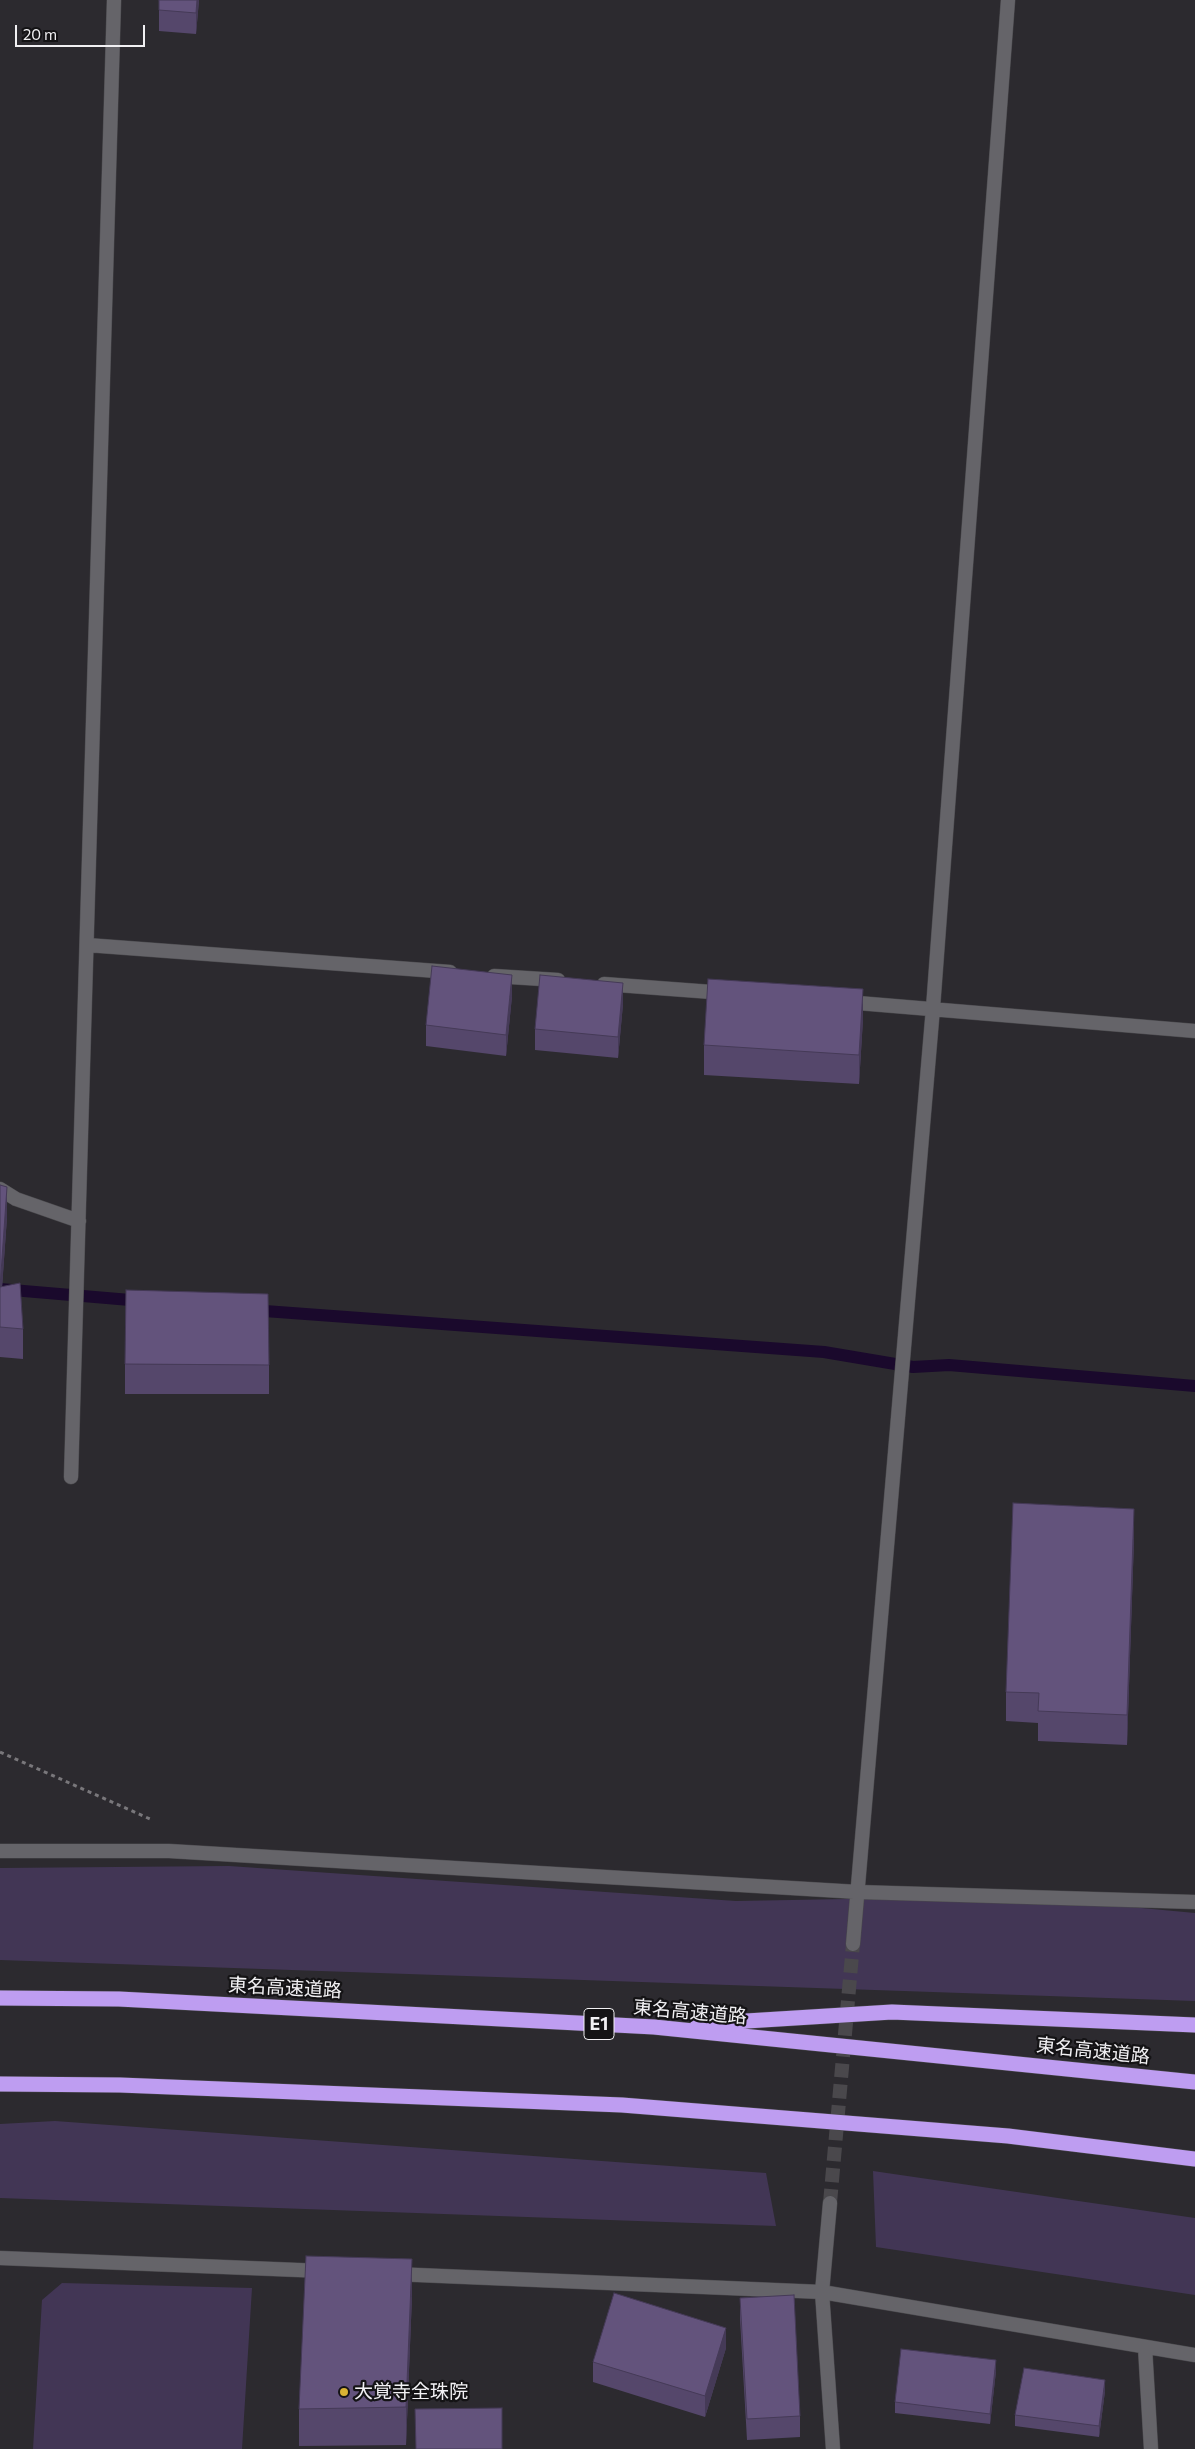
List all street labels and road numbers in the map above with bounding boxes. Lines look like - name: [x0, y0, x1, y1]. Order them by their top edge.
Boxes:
- street label: 東名高速道路: [227, 1974, 343, 2002]
- street label: 東名高速道路: [632, 1996, 748, 2028]
- road number: E1: [584, 2008, 614, 2040]
- street label: 東名高速道路: [1035, 2034, 1151, 2068]

